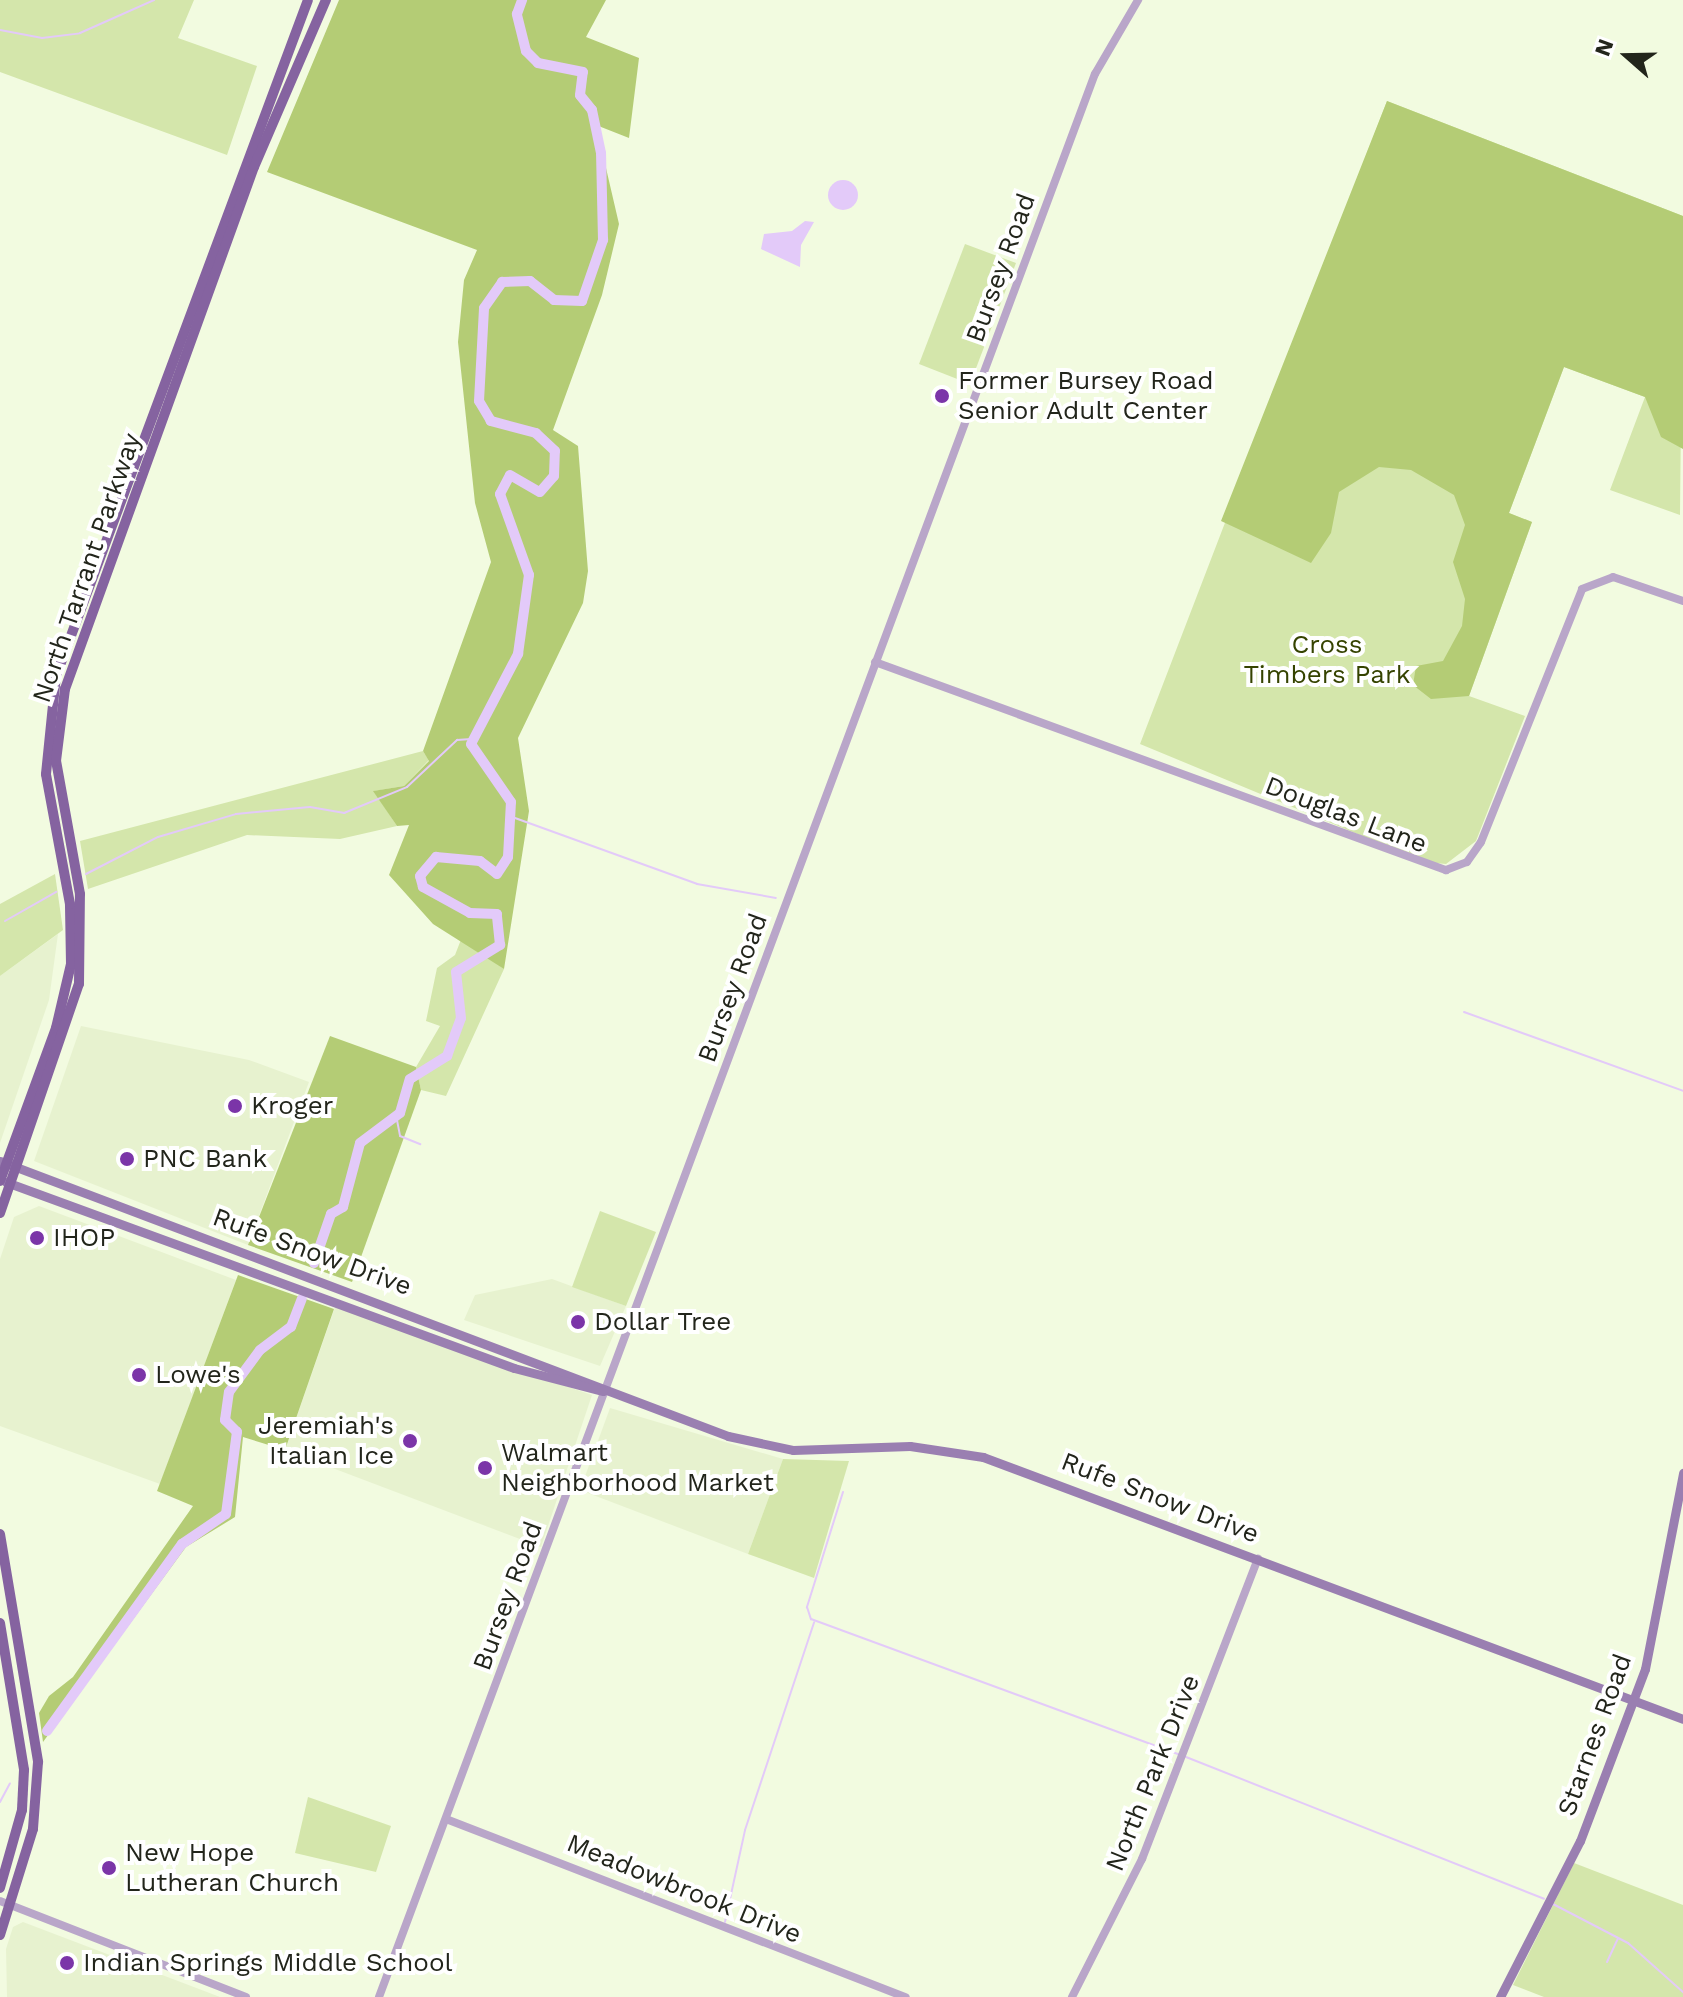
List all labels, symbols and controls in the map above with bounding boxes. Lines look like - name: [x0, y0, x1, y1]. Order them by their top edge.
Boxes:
- north arrow: [1587, 16, 1667, 96]
- text: N: [1589, 36, 1619, 60]
- street label: Bursey Road: [960, 189, 1042, 347]
- place label: Former Bursey Road Senior Adult Center: [958, 365, 1215, 426]
- marker: Former Bursey Road Senior Adult Center: [933, 387, 951, 405]
- street label: North Tarrant Parkway: [26, 429, 148, 707]
- park label: Cross Timbers Park: [1244, 629, 1410, 690]
- street label: Douglas Lane: [1261, 770, 1431, 860]
- street label: Bursey Road: [692, 909, 774, 1067]
- place label: Kroger: [251, 1090, 333, 1122]
- marker: Kroger: [226, 1097, 244, 1115]
- place label: PNC Bank: [143, 1143, 267, 1175]
- marker: PNC Bank: [118, 1150, 136, 1168]
- street label: Rufe Snow Drive: [208, 1201, 416, 1303]
- place label: IHOP: [53, 1222, 115, 1254]
- marker: IHOP: [28, 1229, 46, 1247]
- place label: Dollar Tree: [594, 1306, 733, 1338]
- marker: Dollar Tree: [569, 1313, 587, 1331]
- place label: Lowe's: [155, 1359, 241, 1391]
- marker: Lowe's: [130, 1366, 148, 1384]
- place label: Jeremiah's Italian Ice: [258, 1410, 394, 1472]
- marker: Jeremiah's Italian Ice: [401, 1432, 419, 1450]
- place label: Walmart Neighborhood Market: [501, 1437, 774, 1498]
- street label: Rufe Snow Drive: [1056, 1446, 1264, 1550]
- marker: Walmart Neighborhood Market: [476, 1459, 494, 1477]
- street label: Bursey Road: [467, 1517, 549, 1675]
- street label: Starnes Road: [1551, 1650, 1639, 1820]
- street label: North Park Drive: [1099, 1670, 1207, 1876]
- street label: Meadowbrook Drive: [562, 1828, 806, 1950]
- place label: New Hope Lutheran Church: [125, 1837, 339, 1898]
- marker: New Hope Lutheran Church: [100, 1859, 118, 1877]
- place label: Indian Springs Middle School: [83, 1947, 452, 1979]
- marker: Indian Springs Middle School: [58, 1954, 76, 1972]

